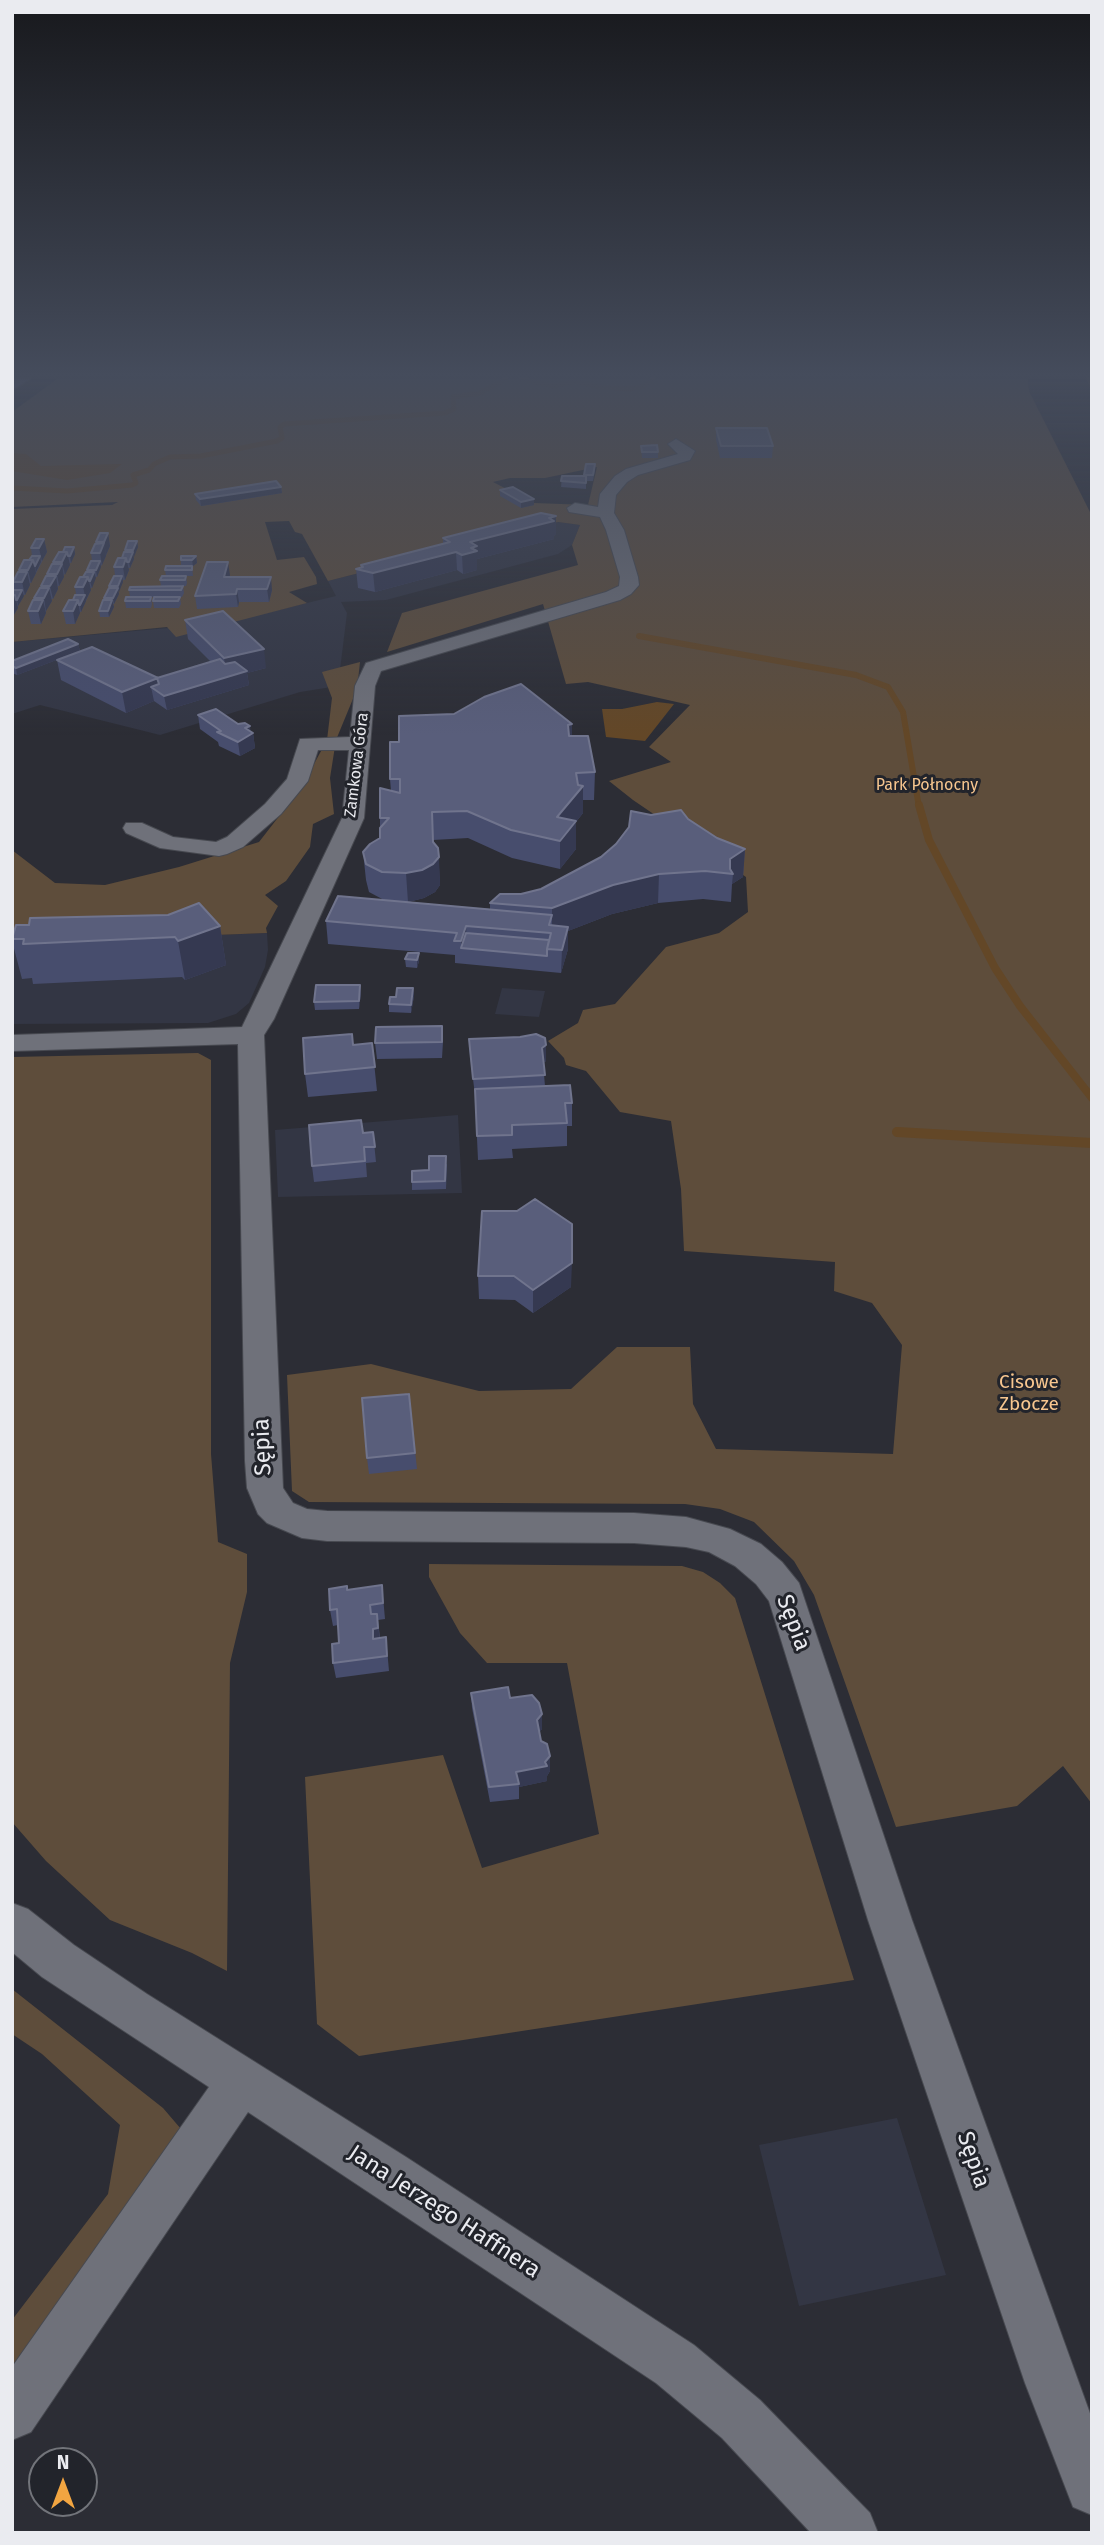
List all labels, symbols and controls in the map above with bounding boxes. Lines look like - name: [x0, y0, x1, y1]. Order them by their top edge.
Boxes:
- street label: Zamkowa Góra: [341, 711, 373, 819]
- park label: Park Północny: [876, 776, 978, 796]
- park label: Cisowe Zbocze: [999, 1372, 1059, 1416]
- street label: Sępia: [248, 1418, 278, 1476]
- street label: Sępia: [770, 1591, 816, 1655]
- street label: Sępia: [951, 2128, 995, 2192]
- street label: Jana Jerzego Haffnera: [343, 2140, 545, 2284]
- north arrow: [28, 2447, 98, 2517]
- text: N: [57, 2451, 69, 2474]

